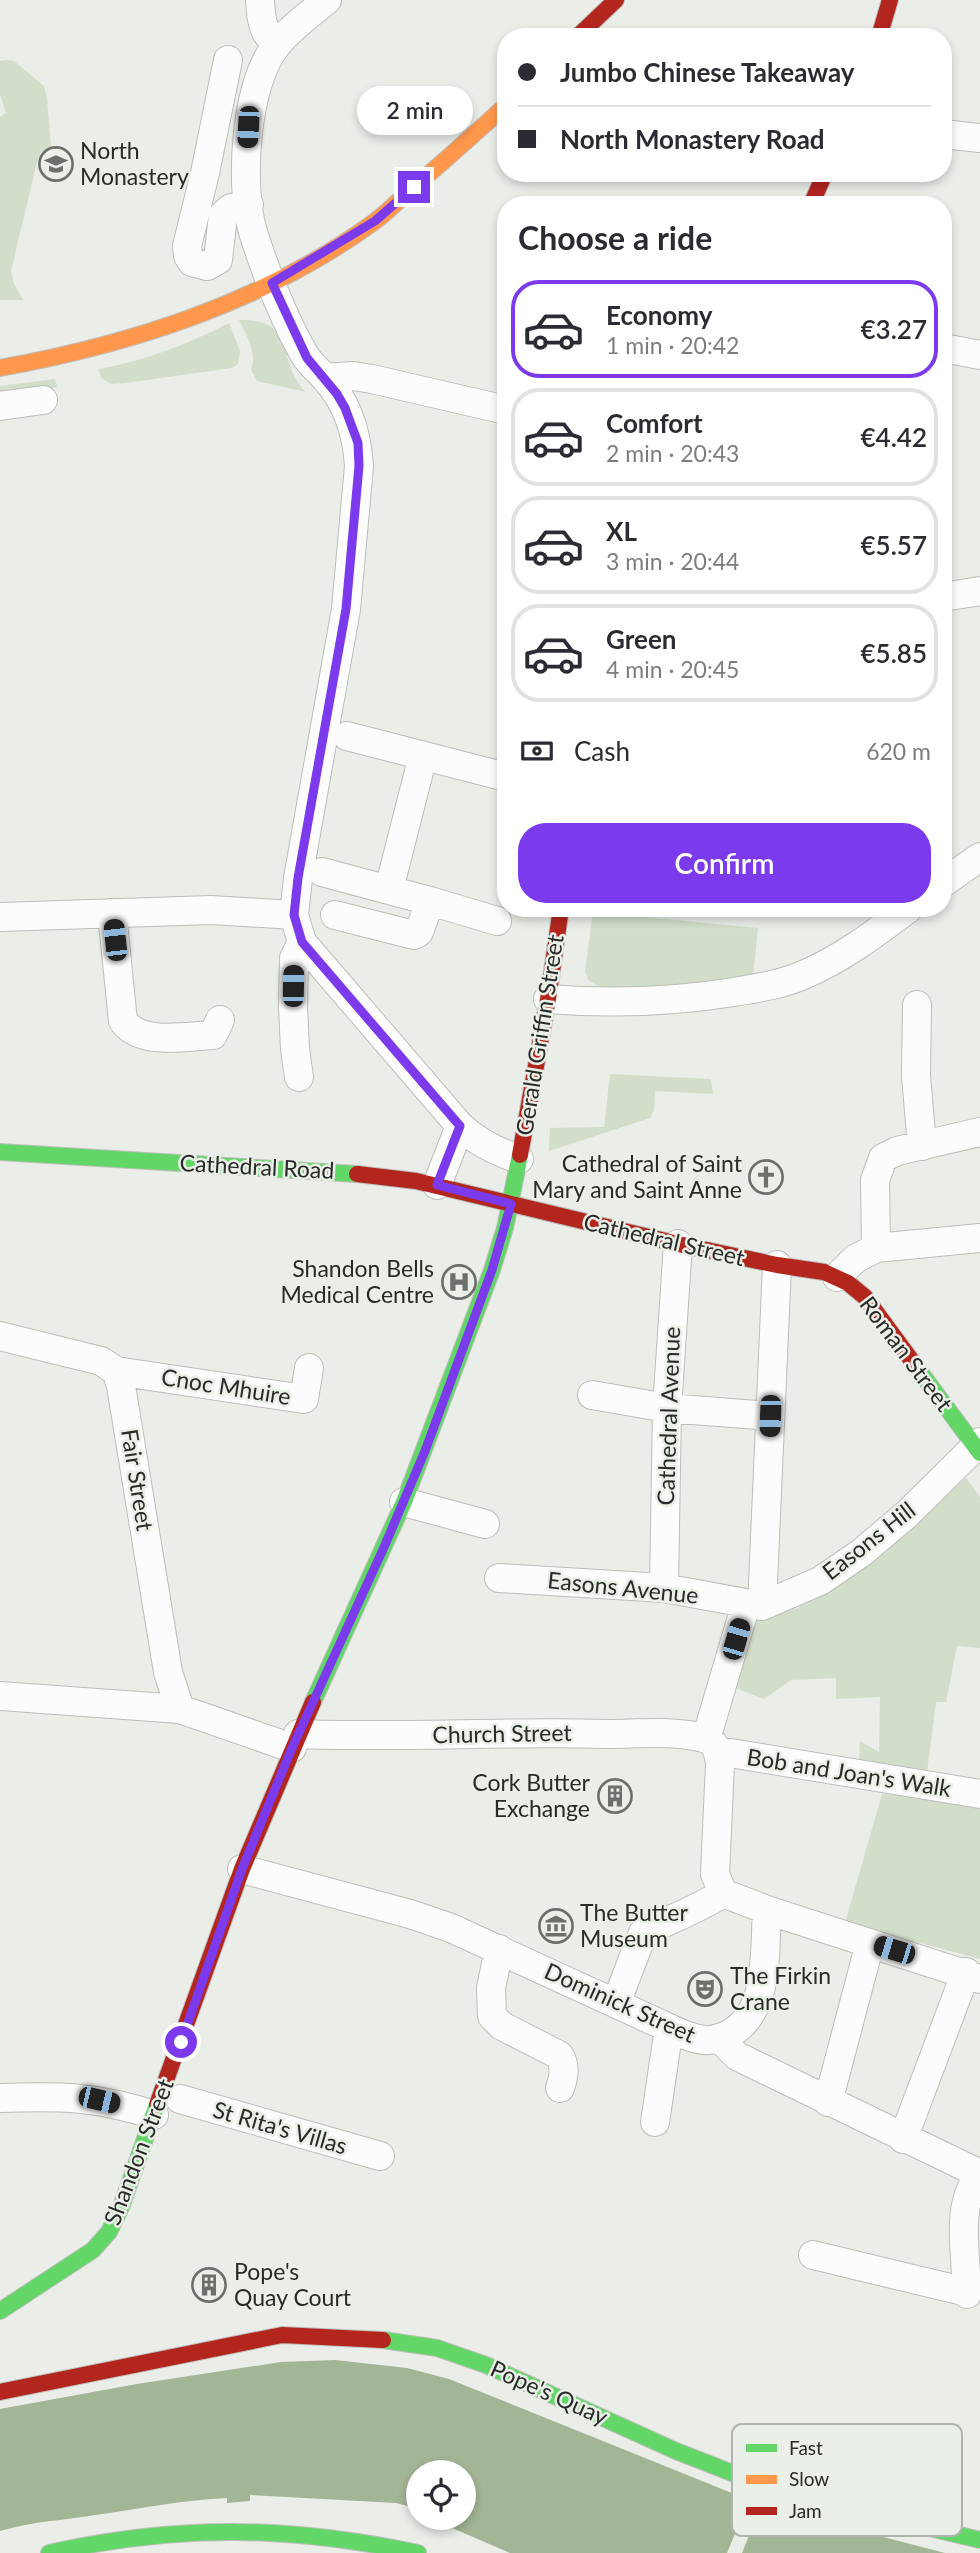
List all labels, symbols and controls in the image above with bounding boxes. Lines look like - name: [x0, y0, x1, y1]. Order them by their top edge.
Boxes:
- text: Jumbo Chinese Takeaway: [560, 56, 854, 88]
- callout: 2 min: [356, 86, 472, 134]
- text: 2 min: [387, 96, 443, 124]
- car: [237, 105, 260, 149]
- text: North Monastery Road: [560, 123, 825, 155]
- place label: North Monastery: [80, 136, 189, 190]
- school or university icon: North Monastery: [37, 145, 75, 183]
- route end: [398, 171, 430, 203]
- text: Choose a ride: [518, 218, 712, 257]
- icon: car: [522, 298, 585, 361]
- text: Economy: [606, 299, 712, 331]
- text: €3.27: [861, 313, 927, 345]
- text: 1 min · 20:42: [606, 331, 739, 359]
- icon: car: [522, 406, 585, 469]
- text: Comfort: [606, 407, 703, 439]
- text: €4.42: [861, 421, 927, 453]
- text: 2 min · 20:43: [606, 439, 739, 467]
- icon: car: [522, 514, 585, 577]
- text: XL: [606, 515, 637, 547]
- text: €5.57: [861, 529, 927, 561]
- text: 3 min · 20:44: [606, 547, 739, 575]
- icon: car: [522, 622, 585, 685]
- text: Green: [606, 623, 676, 655]
- text: €5.85: [861, 637, 927, 669]
- text: 4 min · 20:45: [606, 655, 739, 683]
- icon: cash: [518, 732, 556, 770]
- text: Cash: [574, 735, 630, 767]
- text: 620 m: [866, 737, 931, 765]
- button: Confirm: [518, 823, 931, 903]
- car: [103, 918, 128, 962]
- street label: Gerald Griffin Street: [509, 932, 569, 1137]
- car: [283, 965, 304, 1007]
- street label: Cathedral Road: [179, 1148, 335, 1184]
- place label: Cathedral of Saint Mary and Saint Anne: [532, 1149, 743, 1203]
- church icon: Cathedral of Saint Mary and Saint Anne: [747, 1158, 785, 1196]
- street label: Cathedral Street: [581, 1207, 748, 1271]
- place label: Shandon Bells Medical Centre: [280, 1254, 434, 1308]
- hospital icon: Shandon Bells Medical Centre: [440, 1263, 478, 1301]
- street label: Roman Street: [855, 1291, 959, 1417]
- street label: Cathedral Avenue: [651, 1326, 685, 1506]
- street label: Cnoc Mhuire: [160, 1362, 293, 1410]
- car: [759, 1395, 782, 1437]
- street label: Fair Street: [116, 1427, 160, 1533]
- street label: Easons Hill: [816, 1495, 920, 1585]
- street label: Easons Avenue: [546, 1565, 700, 1609]
- car: [721, 1616, 752, 1662]
- street label: Church Street: [432, 1718, 573, 1748]
- street label: Bob and Joan's Walk: [745, 1742, 954, 1802]
- place label: Cork Butter Exchange: [472, 1768, 591, 1822]
- building icon: Cork Butter Exchange: [596, 1777, 634, 1815]
- place label: The Butter Museum: [580, 1898, 688, 1952]
- museum icon: The Butter Museum: [537, 1907, 575, 1945]
- car: [871, 1934, 918, 1966]
- street label: Dominick Street: [541, 1956, 701, 2048]
- place label: The Firkin Crane: [730, 1961, 831, 2015]
- theatre icon: The Firkin Crane: [686, 1970, 724, 2008]
- route start: [165, 2026, 197, 2058]
- street label: Shandon Street: [97, 2074, 179, 2229]
- car: [77, 2085, 122, 2115]
- street label: St Rita's Villas: [210, 2095, 351, 2160]
- place label: Pope's Quay Court: [234, 2257, 352, 2311]
- building icon: Pope's Quay Court: [190, 2266, 228, 2304]
- street label: Pope's Quay: [486, 2354, 612, 2430]
- legend: [732, 2424, 962, 2536]
- text: Fast: [789, 2436, 823, 2459]
- map controls: [406, 2460, 476, 2530]
- button: locate: [406, 2460, 476, 2530]
- text: Slow: [789, 2467, 829, 2490]
- text: Jam: [789, 2499, 822, 2522]

